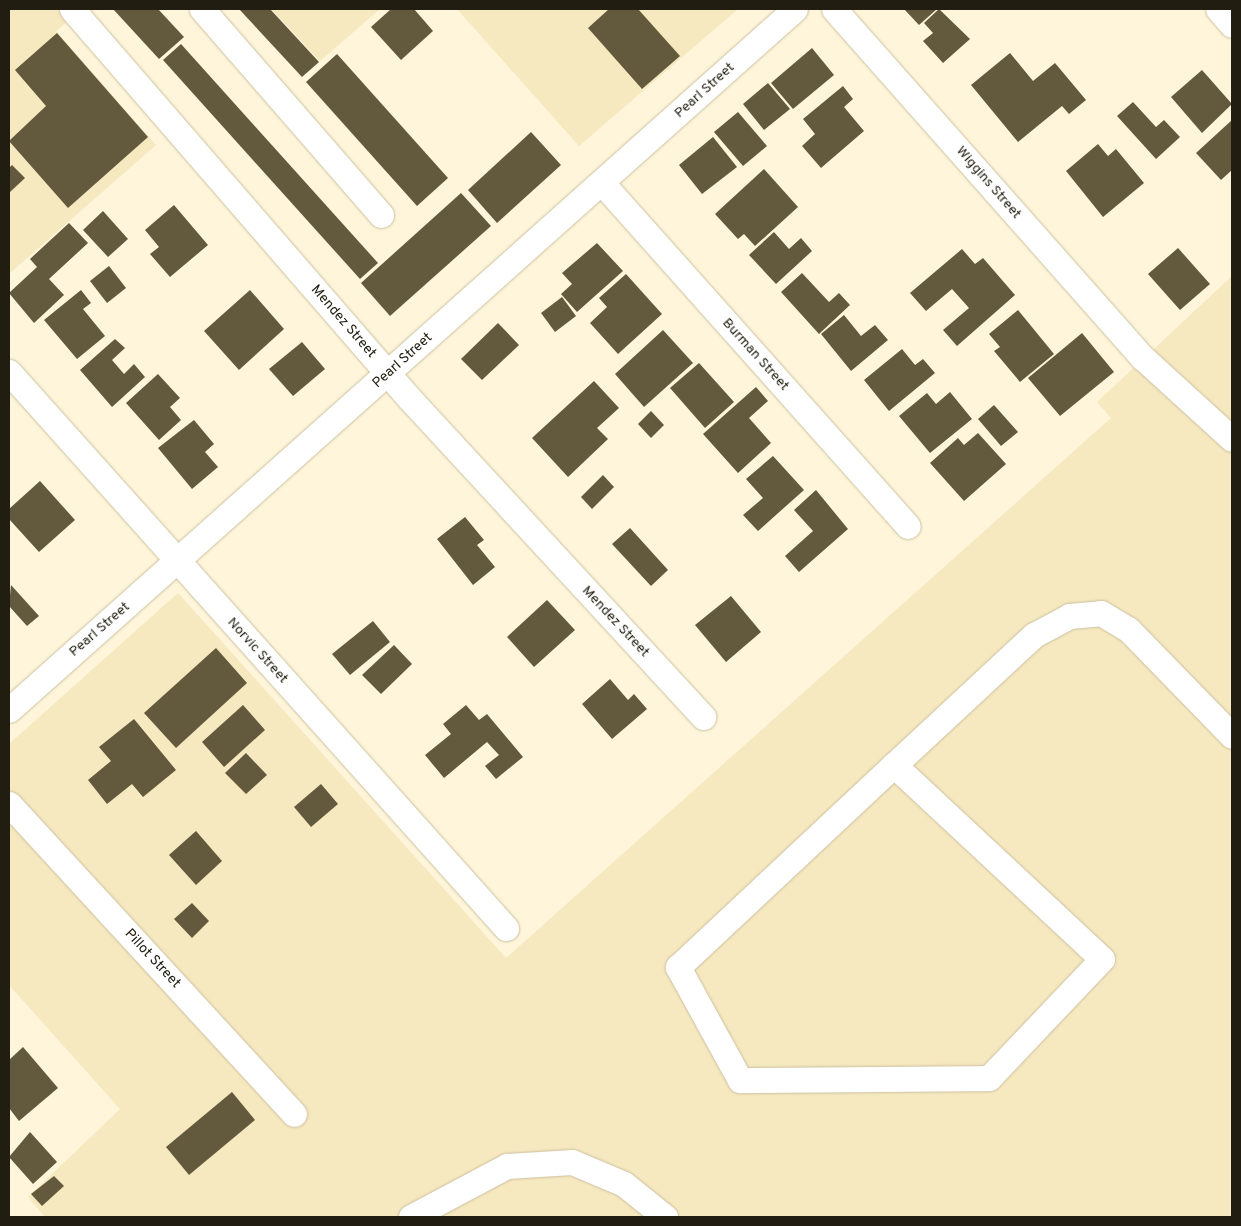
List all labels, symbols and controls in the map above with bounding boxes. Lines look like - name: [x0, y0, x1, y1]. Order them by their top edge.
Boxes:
- street label: Pearl Street: [672, 60, 738, 122]
- street label: Wiggins Street: [952, 143, 1024, 223]
- street label: Mendez Street: [307, 282, 379, 362]
- street label: Burman Street: [718, 315, 792, 395]
- street label: Pearl Street: [370, 330, 436, 392]
- street label: Mendez Street: [578, 583, 652, 661]
- street label: Pearl Street: [66, 599, 134, 661]
- street label: Norvic Street: [223, 615, 291, 687]
- street label: Pillot Street: [120, 926, 184, 992]

